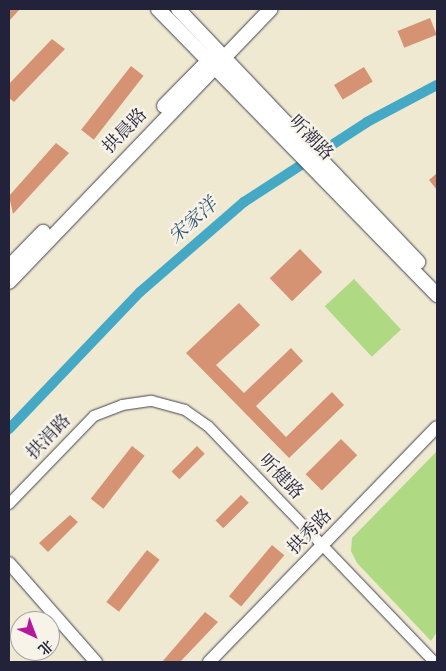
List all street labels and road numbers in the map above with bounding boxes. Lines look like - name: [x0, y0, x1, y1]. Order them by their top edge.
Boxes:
- street label: 拱晨路: [99, 105, 153, 159]
- street label: 听潮路: [283, 112, 337, 166]
- street label: 拱涓路: [23, 411, 77, 465]
- street label: 听健路: [253, 451, 307, 505]
- street label: 拱秀路: [284, 506, 338, 560]

